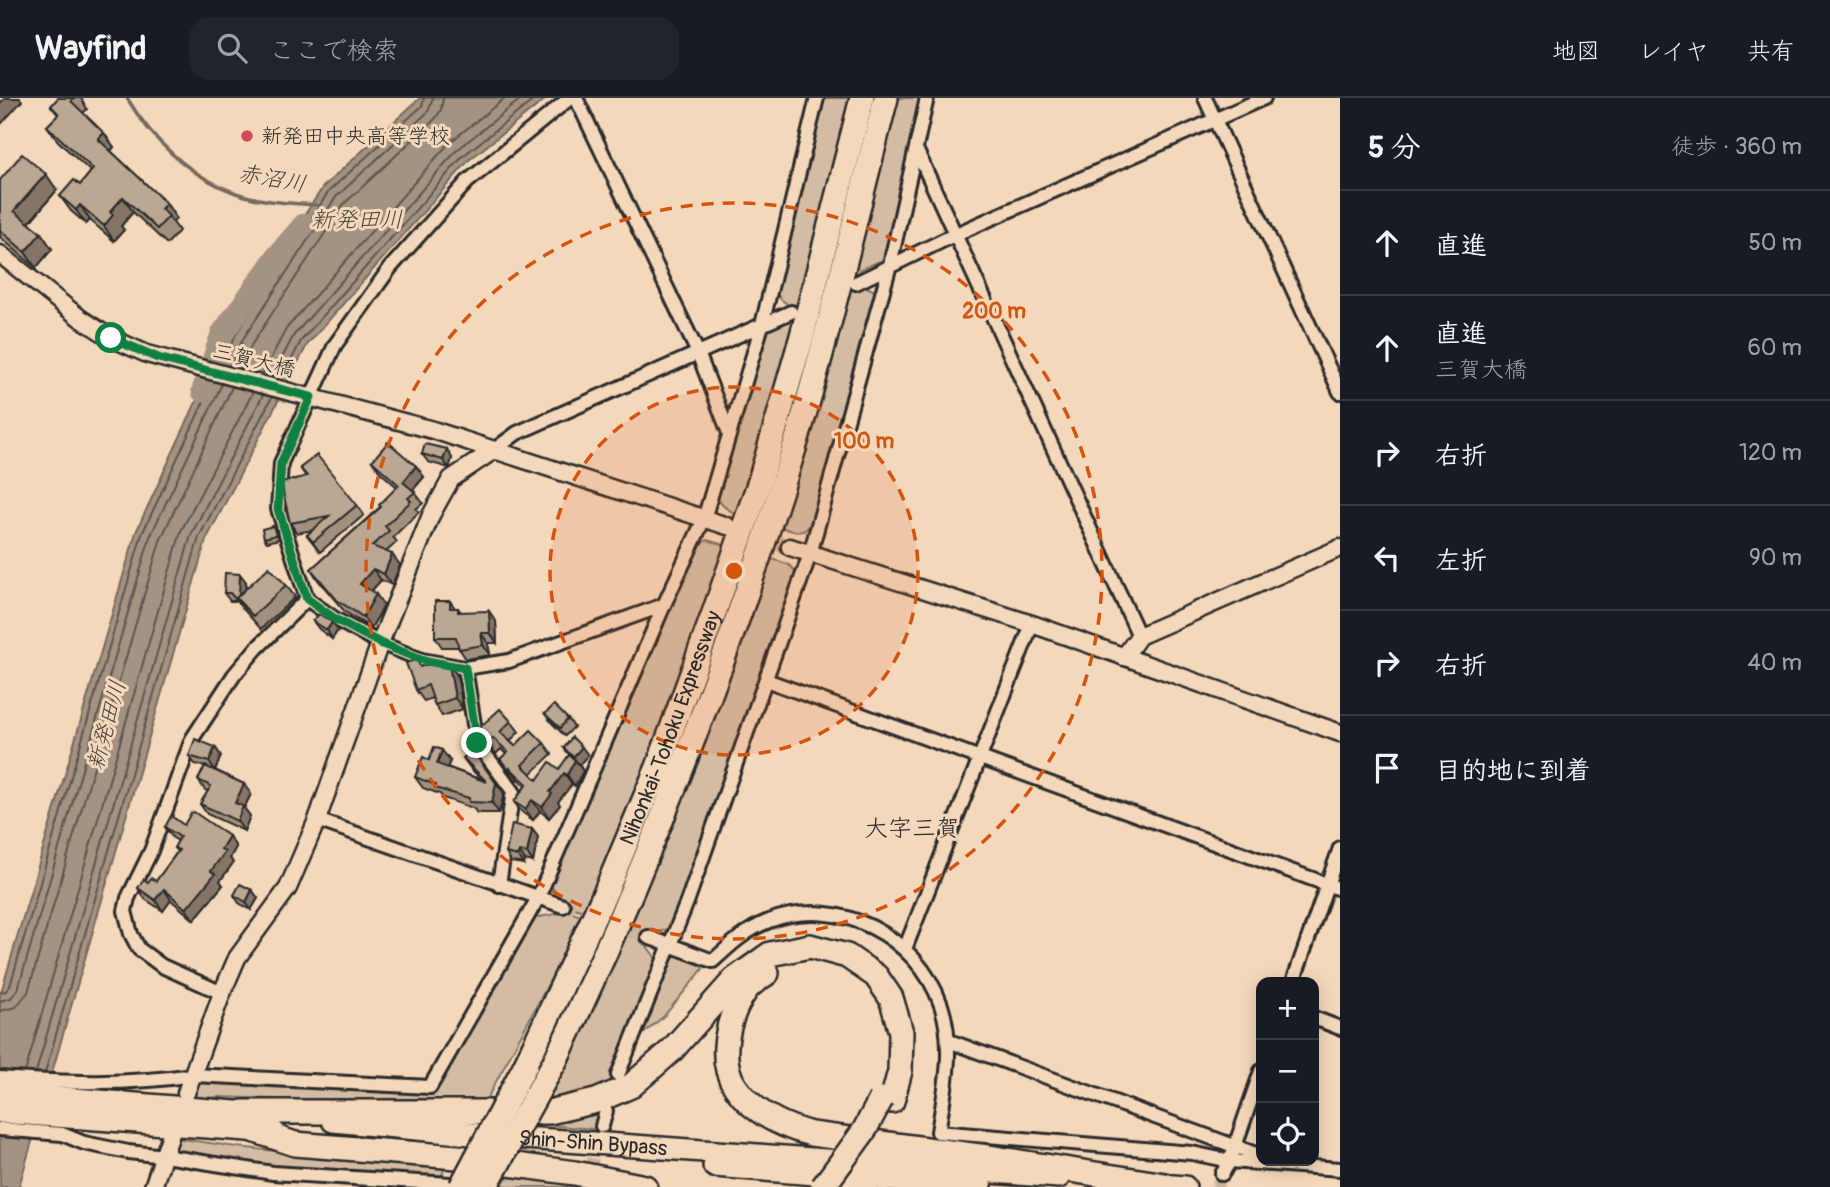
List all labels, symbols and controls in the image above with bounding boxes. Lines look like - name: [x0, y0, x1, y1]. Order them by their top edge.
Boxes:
- search box: [189, 17, 679, 80]
- text: Wayfind: [35, 28, 147, 69]
- icon: search: [213, 29, 251, 67]
- text: ここで検索: [269, 35, 399, 67]
- text: 地図: [1552, 37, 1600, 66]
- text: レイヤ: [1638, 37, 1709, 66]
- text: 共有: [1747, 37, 1795, 66]
- place label: 新発田中央高等学校: [261, 123, 450, 150]
- marker: 新発田中央高等学校: [239, 128, 255, 144]
- text: 5 分: [1368, 129, 1421, 166]
- text: 徒歩 · 360 m: [1671, 132, 1802, 161]
- water label: 赤沼川: [235, 158, 308, 199]
- water label: 新発田川: [311, 205, 403, 234]
- icon: ahead: [1368, 224, 1406, 262]
- text: 50 m: [1748, 228, 1802, 257]
- text: 直進: [1435, 230, 1487, 262]
- text: 200 m: [962, 298, 1026, 325]
- text: 直進: [1435, 318, 1487, 350]
- route start: [95, 322, 126, 353]
- icon: ahead: [1368, 329, 1406, 367]
- text: 60 m: [1747, 333, 1802, 362]
- street label: 三賀大橋: [210, 337, 298, 384]
- text: 三賀大橋: [1435, 355, 1527, 384]
- text: 100 m: [834, 428, 894, 455]
- icon: right: [1368, 434, 1406, 472]
- text: 120 m: [1739, 438, 1802, 467]
- text: 右折: [1435, 440, 1487, 472]
- icon: left: [1368, 539, 1406, 577]
- text: 90 m: [1749, 543, 1802, 572]
- text: 左折: [1435, 545, 1487, 577]
- centre of rings: [722, 559, 746, 583]
- street label: Nihonkai-Tohoku Expressway: [614, 607, 728, 849]
- icon: right: [1368, 644, 1406, 682]
- text: 40 m: [1748, 648, 1802, 677]
- text: 右折: [1435, 650, 1487, 682]
- water label: 新発田川: [81, 677, 132, 773]
- route end: [461, 727, 492, 758]
- icon: arrive: [1368, 749, 1406, 787]
- text: 目的地に到着: [1435, 755, 1591, 787]
- district label: 大字三賀: [864, 814, 960, 843]
- map controls: [1256, 977, 1319, 1166]
- button: +: [1256, 977, 1319, 1040]
- button: −: [1256, 1040, 1319, 1103]
- button: locate: [1256, 1103, 1319, 1166]
- street label: Shin-Shin Bypass: [518, 1125, 669, 1162]

